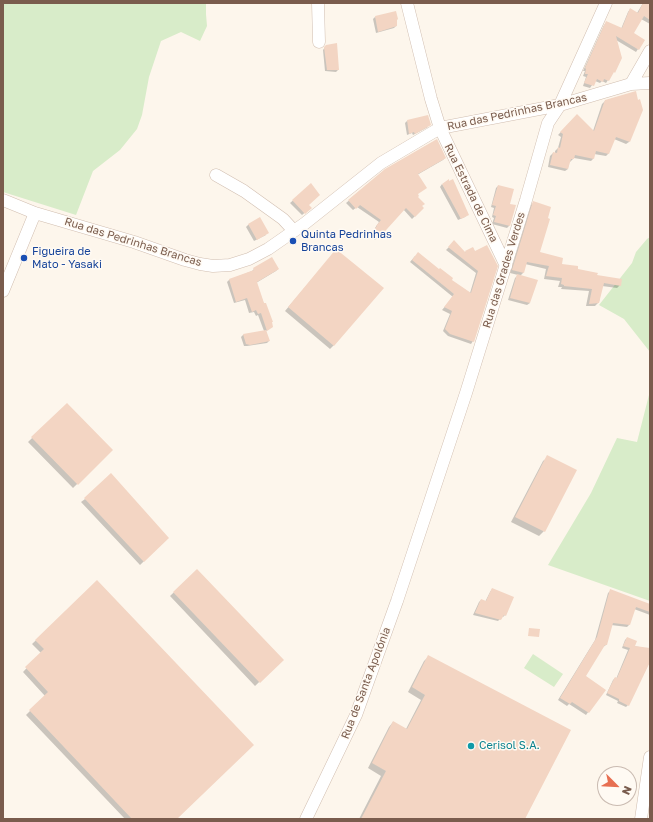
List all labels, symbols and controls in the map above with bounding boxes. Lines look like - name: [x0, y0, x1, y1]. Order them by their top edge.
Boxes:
- street label: Rua das Pedrinhas Brancas: [446, 91, 588, 133]
- street label: Rua Estrada de Cima: [441, 141, 501, 245]
- street label: Rua das Grades Verdes: [480, 210, 528, 330]
- street label: Rua das Pedrinhas Brancas: [63, 215, 203, 269]
- place label: Quinta Pedrinhas Brancas: [301, 228, 392, 254]
- marker: Quinta Pedrinhas Brancas: [288, 236, 298, 246]
- place label: Figueira de Mato - Yasaki: [32, 245, 102, 271]
- marker: Figueira de Mato - Yasaki: [19, 253, 29, 263]
- street label: Rua de Santa Apolónia: [339, 625, 393, 741]
- place label: Cerisol S.A.: [479, 739, 540, 753]
- marker: Cerisol S.A.: [466, 741, 476, 751]
- north arrow: [597, 766, 637, 806]
- text: N: [620, 784, 635, 797]

